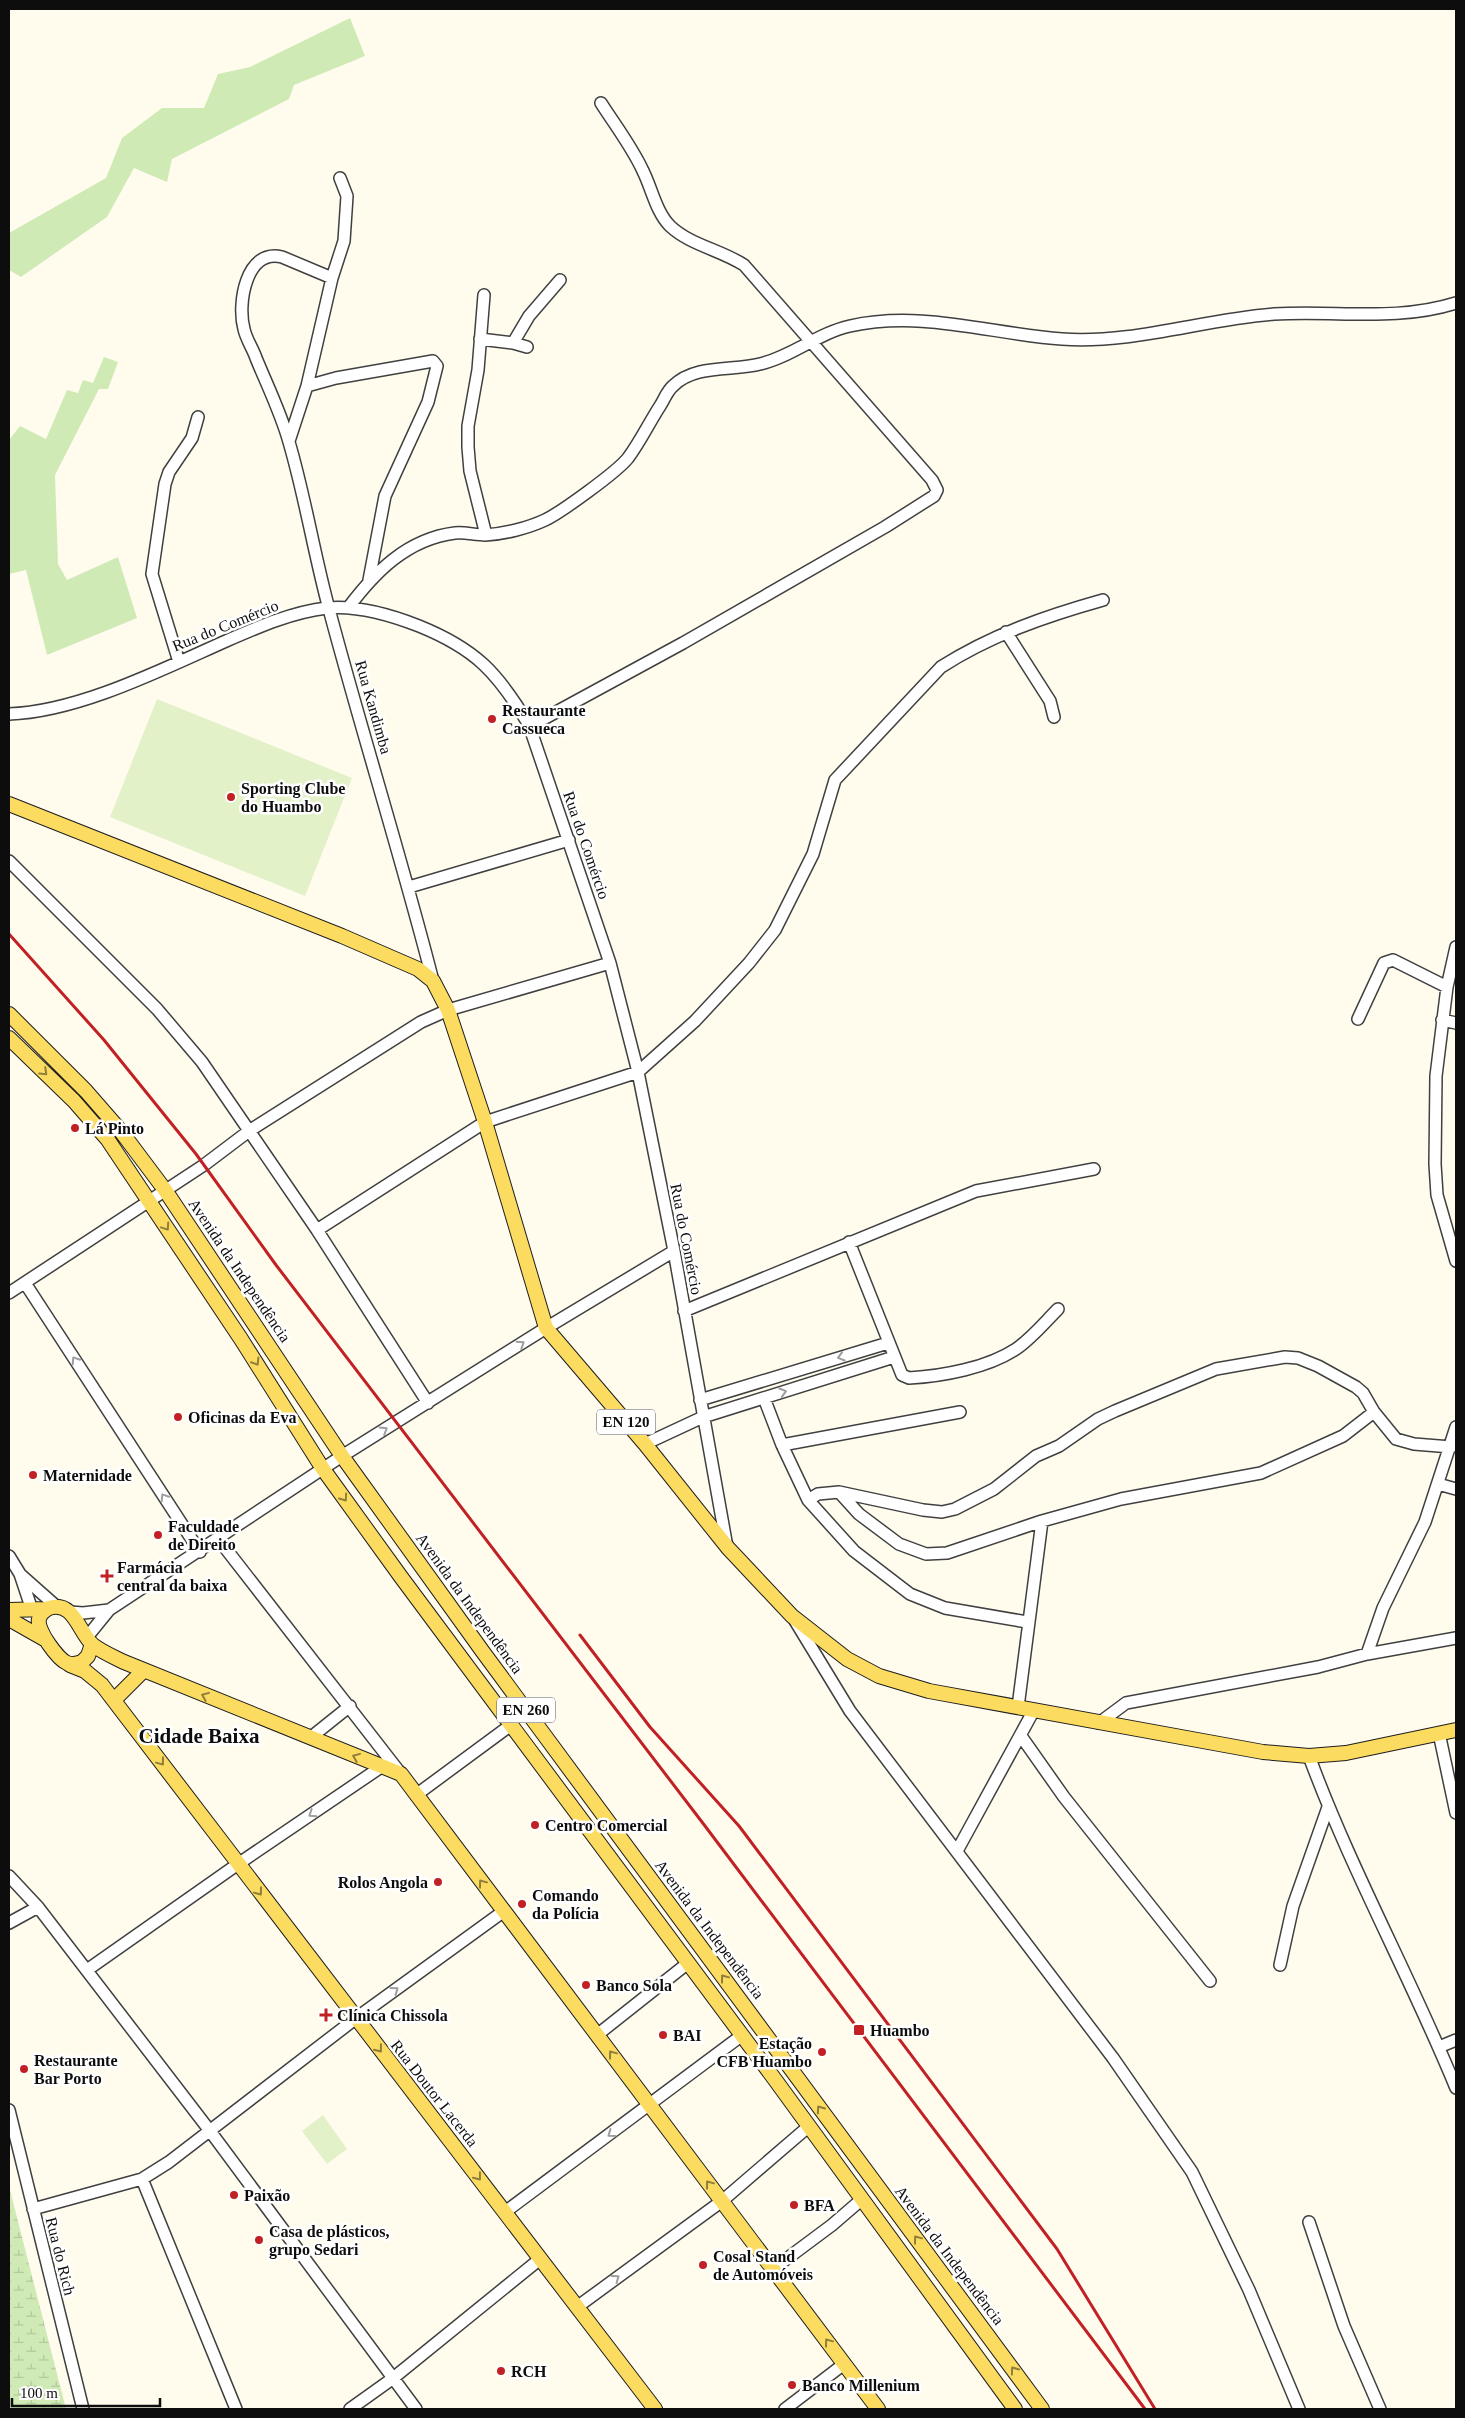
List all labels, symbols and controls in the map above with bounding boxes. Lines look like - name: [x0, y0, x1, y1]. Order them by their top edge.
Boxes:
- street label: Rua do Comércio: [170, 596, 281, 654]
- street label: Rua Kandimba: [352, 658, 395, 756]
- place label: Restaurante Cassueca: [502, 702, 586, 737]
- marker: Restaurante Cassueca: [486, 713, 498, 725]
- place label: Sporting Clube do Huambo: [241, 780, 345, 815]
- street label: Rua do Comércio: [560, 789, 613, 901]
- marker: Sporting Clube do Huambo: [225, 791, 237, 803]
- one-way arrow: [38, 1066, 47, 1075]
- place label: Lá Pinto: [85, 1120, 144, 1137]
- marker: Lá Pinto: [69, 1122, 81, 1134]
- street label: Rua do Comércio: [667, 1182, 706, 1296]
- street label: Avenida da Independência: [184, 1195, 294, 1346]
- one-way arrow: [160, 1221, 169, 1230]
- one-way arrow: [516, 1340, 525, 1350]
- one-way arrow: [838, 1351, 846, 1361]
- one-way arrow: [72, 1357, 82, 1366]
- one-way arrow: [249, 1357, 259, 1366]
- one-way arrow: [778, 1388, 786, 1398]
- place label: Oficinas da Eva: [188, 1409, 296, 1426]
- road number: EN 120: [597, 1410, 655, 1434]
- marker: Oficinas da Eva: [172, 1411, 184, 1423]
- one-way arrow: [378, 1427, 387, 1437]
- place label: Maternidade: [43, 1467, 132, 1484]
- marker: Maternidade: [27, 1469, 39, 1481]
- one-way arrow: [338, 1492, 347, 1502]
- one-way arrow: [160, 1493, 170, 1502]
- place label: Faculdade de Direito: [168, 1518, 239, 1553]
- marker: Faculdade de Direito: [152, 1529, 164, 1541]
- street label: Avenida da Independência: [412, 1530, 526, 1677]
- place label: Farmácia central da baixa: [117, 1559, 227, 1594]
- marker: Farmácia central da baixa: [101, 1570, 113, 1582]
- one-way arrow: [201, 1692, 210, 1702]
- road number: EN 260: [497, 1698, 555, 1722]
- district label: Cidade Baixa: [139, 1724, 260, 1748]
- one-way arrow: [352, 1753, 361, 1763]
- one-way arrow: [155, 1756, 163, 1765]
- one-way arrow: [308, 1808, 317, 1817]
- place label: Centro Comercial: [545, 1817, 668, 1834]
- marker: Centro Comercial: [529, 1819, 541, 1831]
- street label: Avenida da Independência: [651, 1857, 767, 2003]
- place label: Rolos Angola: [338, 1874, 428, 1892]
- marker: Rolos Angola: [432, 1876, 444, 1888]
- one-way arrow: [479, 1879, 488, 1888]
- one-way arrow: [253, 1886, 261, 1895]
- place label: Comando da Polícia: [532, 1887, 599, 1922]
- marker: Comando da Polícia: [516, 1898, 528, 1910]
- one-way arrow: [722, 1975, 730, 1984]
- place label: Banco Sola: [596, 1977, 672, 1994]
- marker: Banco Sola: [580, 1979, 592, 1991]
- one-way arrow: [389, 1987, 399, 1996]
- place label: Clínica Chissola: [337, 2007, 448, 2024]
- marker: Clínica Chissola: [319, 2008, 333, 2022]
- place label: Huambo: [870, 2022, 930, 2039]
- marker: Huambo: [852, 2023, 866, 2037]
- place label: BAI: [673, 2027, 701, 2044]
- marker: BAI: [657, 2029, 669, 2041]
- place label: Estação CFB Huambo: [716, 2035, 812, 2070]
- street label: Rua Doutor Lacerda: [388, 2037, 482, 2150]
- one-way arrow: [373, 2043, 381, 2052]
- marker: Estação CFB Huambo: [816, 2046, 828, 2058]
- one-way arrow: [609, 2051, 617, 2060]
- place label: Restaurante Bar Porto: [34, 2052, 118, 2087]
- marker: Restaurante Bar Porto: [18, 2063, 30, 2075]
- one-way arrow: [817, 2105, 826, 2115]
- one-way arrow: [607, 2128, 617, 2137]
- one-way arrow: [472, 2171, 481, 2181]
- one-way arrow: [707, 2181, 715, 2190]
- street label: Avenida da Independência: [891, 2183, 1007, 2329]
- place label: Paixão: [244, 2187, 290, 2204]
- marker: Paixão: [228, 2189, 240, 2201]
- place label: BFA: [804, 2197, 835, 2214]
- marker: BFA: [788, 2199, 800, 2211]
- street label: Rua do Rich: [43, 2215, 78, 2297]
- place label: Casa de plásticos, grupo Sedari: [269, 2223, 389, 2259]
- marker: Casa de plásticos, grupo Sedari: [253, 2234, 265, 2246]
- one-way arrow: [914, 2235, 923, 2245]
- place label: Cosal Stand de Automóveis: [713, 2248, 813, 2283]
- marker: Cosal Stand de Automóveis: [697, 2259, 709, 2271]
- one-way arrow: [610, 2275, 620, 2284]
- one-way arrow: [825, 2338, 834, 2348]
- place label: RCH: [511, 2363, 547, 2380]
- marker: RCH: [495, 2365, 507, 2377]
- one-way arrow: [1011, 2367, 1019, 2376]
- scale bar: [12, 2376, 160, 2408]
- place label: Banco Millenium: [802, 2377, 920, 2394]
- marker: Banco Millenium: [786, 2379, 798, 2391]
- text: 100 m: [20, 2385, 58, 2401]

